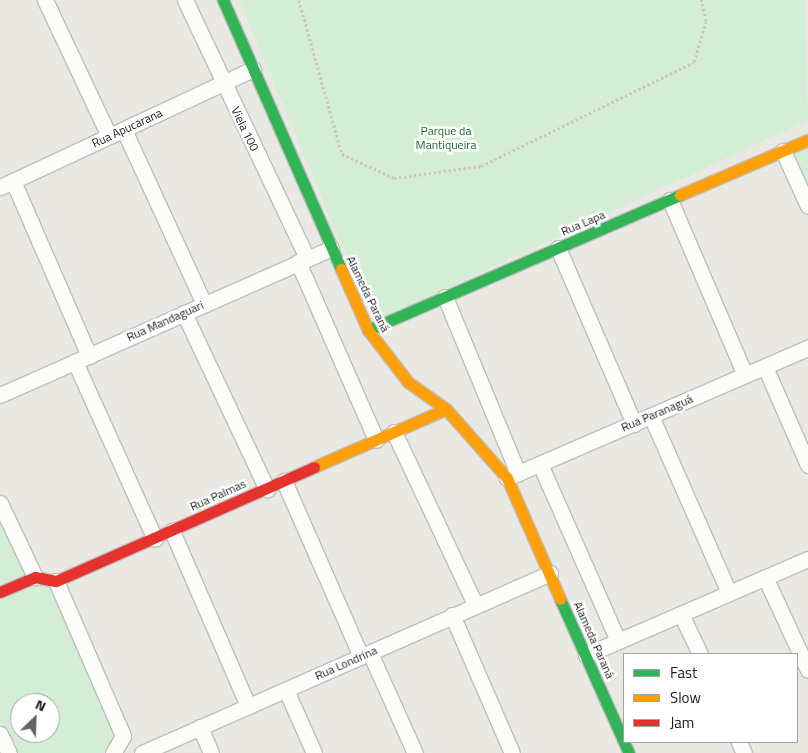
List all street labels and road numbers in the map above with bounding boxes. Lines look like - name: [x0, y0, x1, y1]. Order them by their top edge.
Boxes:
- street label: Rua Apucarana: [89, 105, 165, 151]
- street label: Viela 100: [228, 105, 262, 153]
- street label: Rua Lapa: [559, 207, 607, 239]
- street label: Alameda Paraná: [343, 254, 393, 334]
- street label: Rua Mandaguari: [124, 298, 206, 344]
- street label: Rua Paranaguá: [619, 391, 695, 435]
- street label: Rua Palmas: [188, 476, 248, 514]
- street label: Alameda Paraná: [571, 599, 617, 681]
- street label: Rua Londrina: [313, 643, 379, 683]

